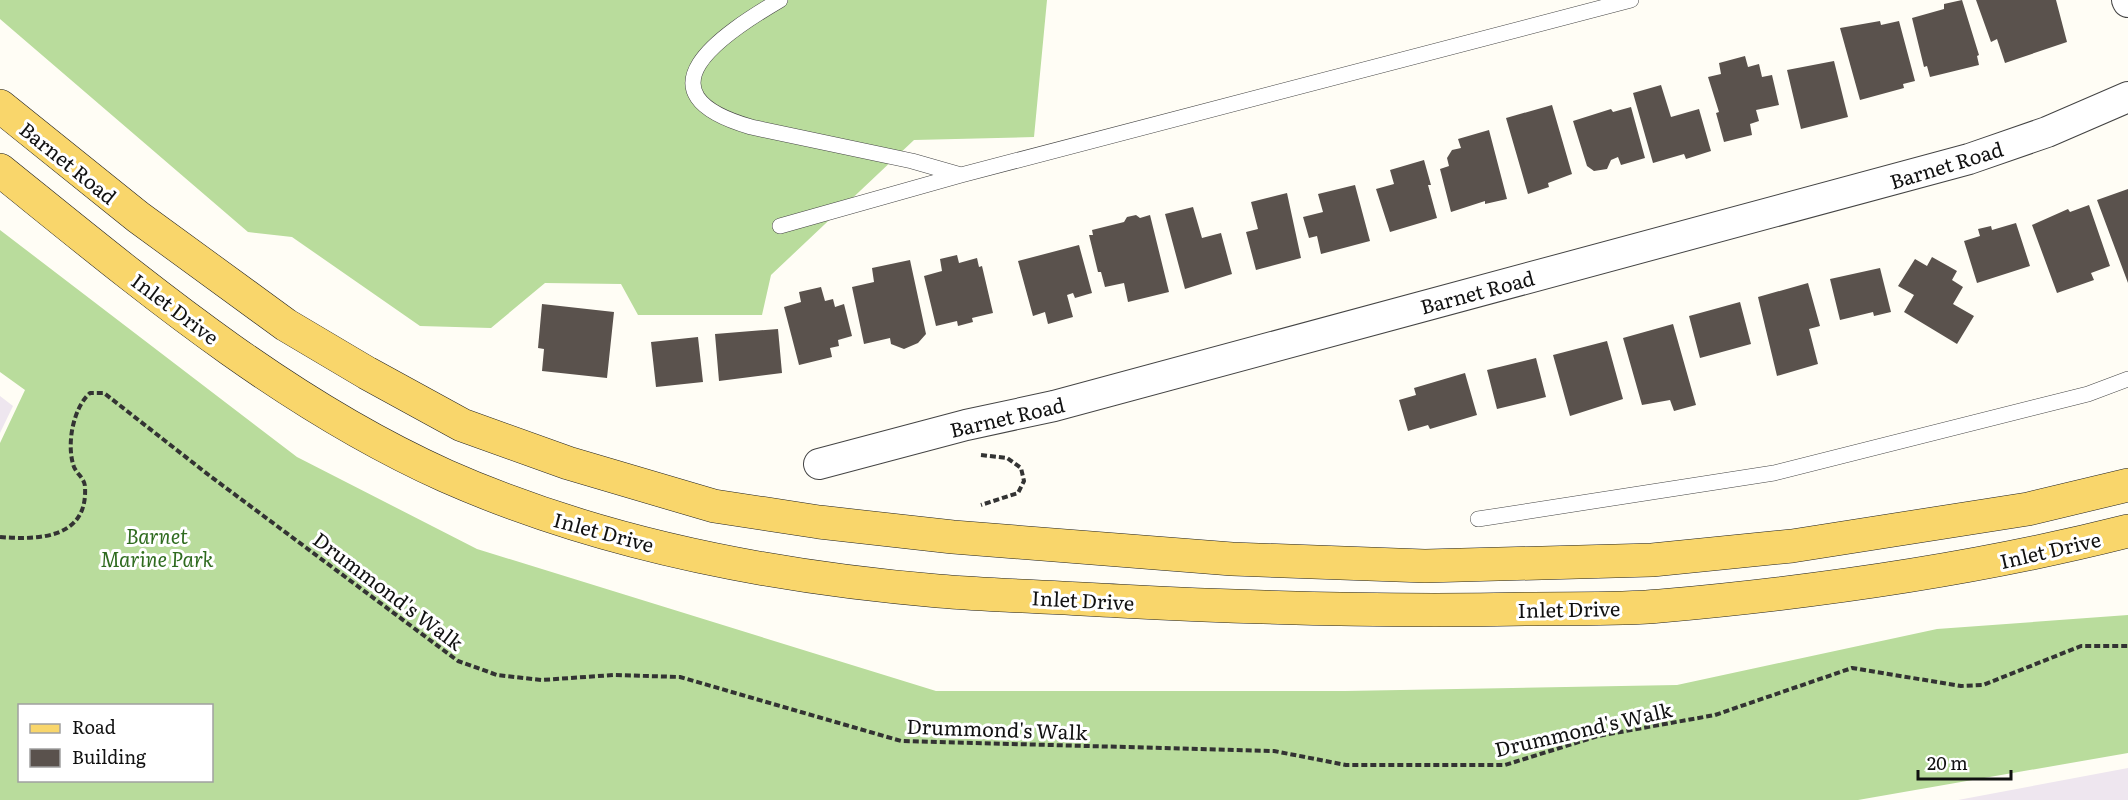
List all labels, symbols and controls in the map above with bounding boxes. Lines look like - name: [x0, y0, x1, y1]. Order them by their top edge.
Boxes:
- street label: Barnet Road: [14, 114, 124, 210]
- street label: Barnet Road: [1886, 133, 2006, 195]
- street label: Barnet Road: [1417, 261, 1537, 321]
- street label: Inlet Drive: [126, 265, 226, 351]
- street label: Barnet Road: [947, 388, 1067, 444]
- street label: Inlet Drive: [551, 503, 657, 559]
- park label: Barnet Marine Park: [101, 520, 213, 573]
- street label: Inlet Drive: [1997, 523, 2103, 575]
- street label: Drummond's Walk: [308, 524, 471, 657]
- street label: Inlet Drive: [1031, 581, 1135, 617]
- street label: Inlet Drive: [1517, 592, 1621, 624]
- street label: Drummond's Walk: [1491, 693, 1675, 763]
- legend: [18, 704, 213, 782]
- street label: Drummond's Walk: [906, 710, 1089, 746]
- text: Road: [72, 713, 116, 740]
- text: Building: [72, 743, 147, 770]
- scale bar: [1918, 743, 2011, 781]
- text: 20 m: [1927, 749, 1968, 776]

